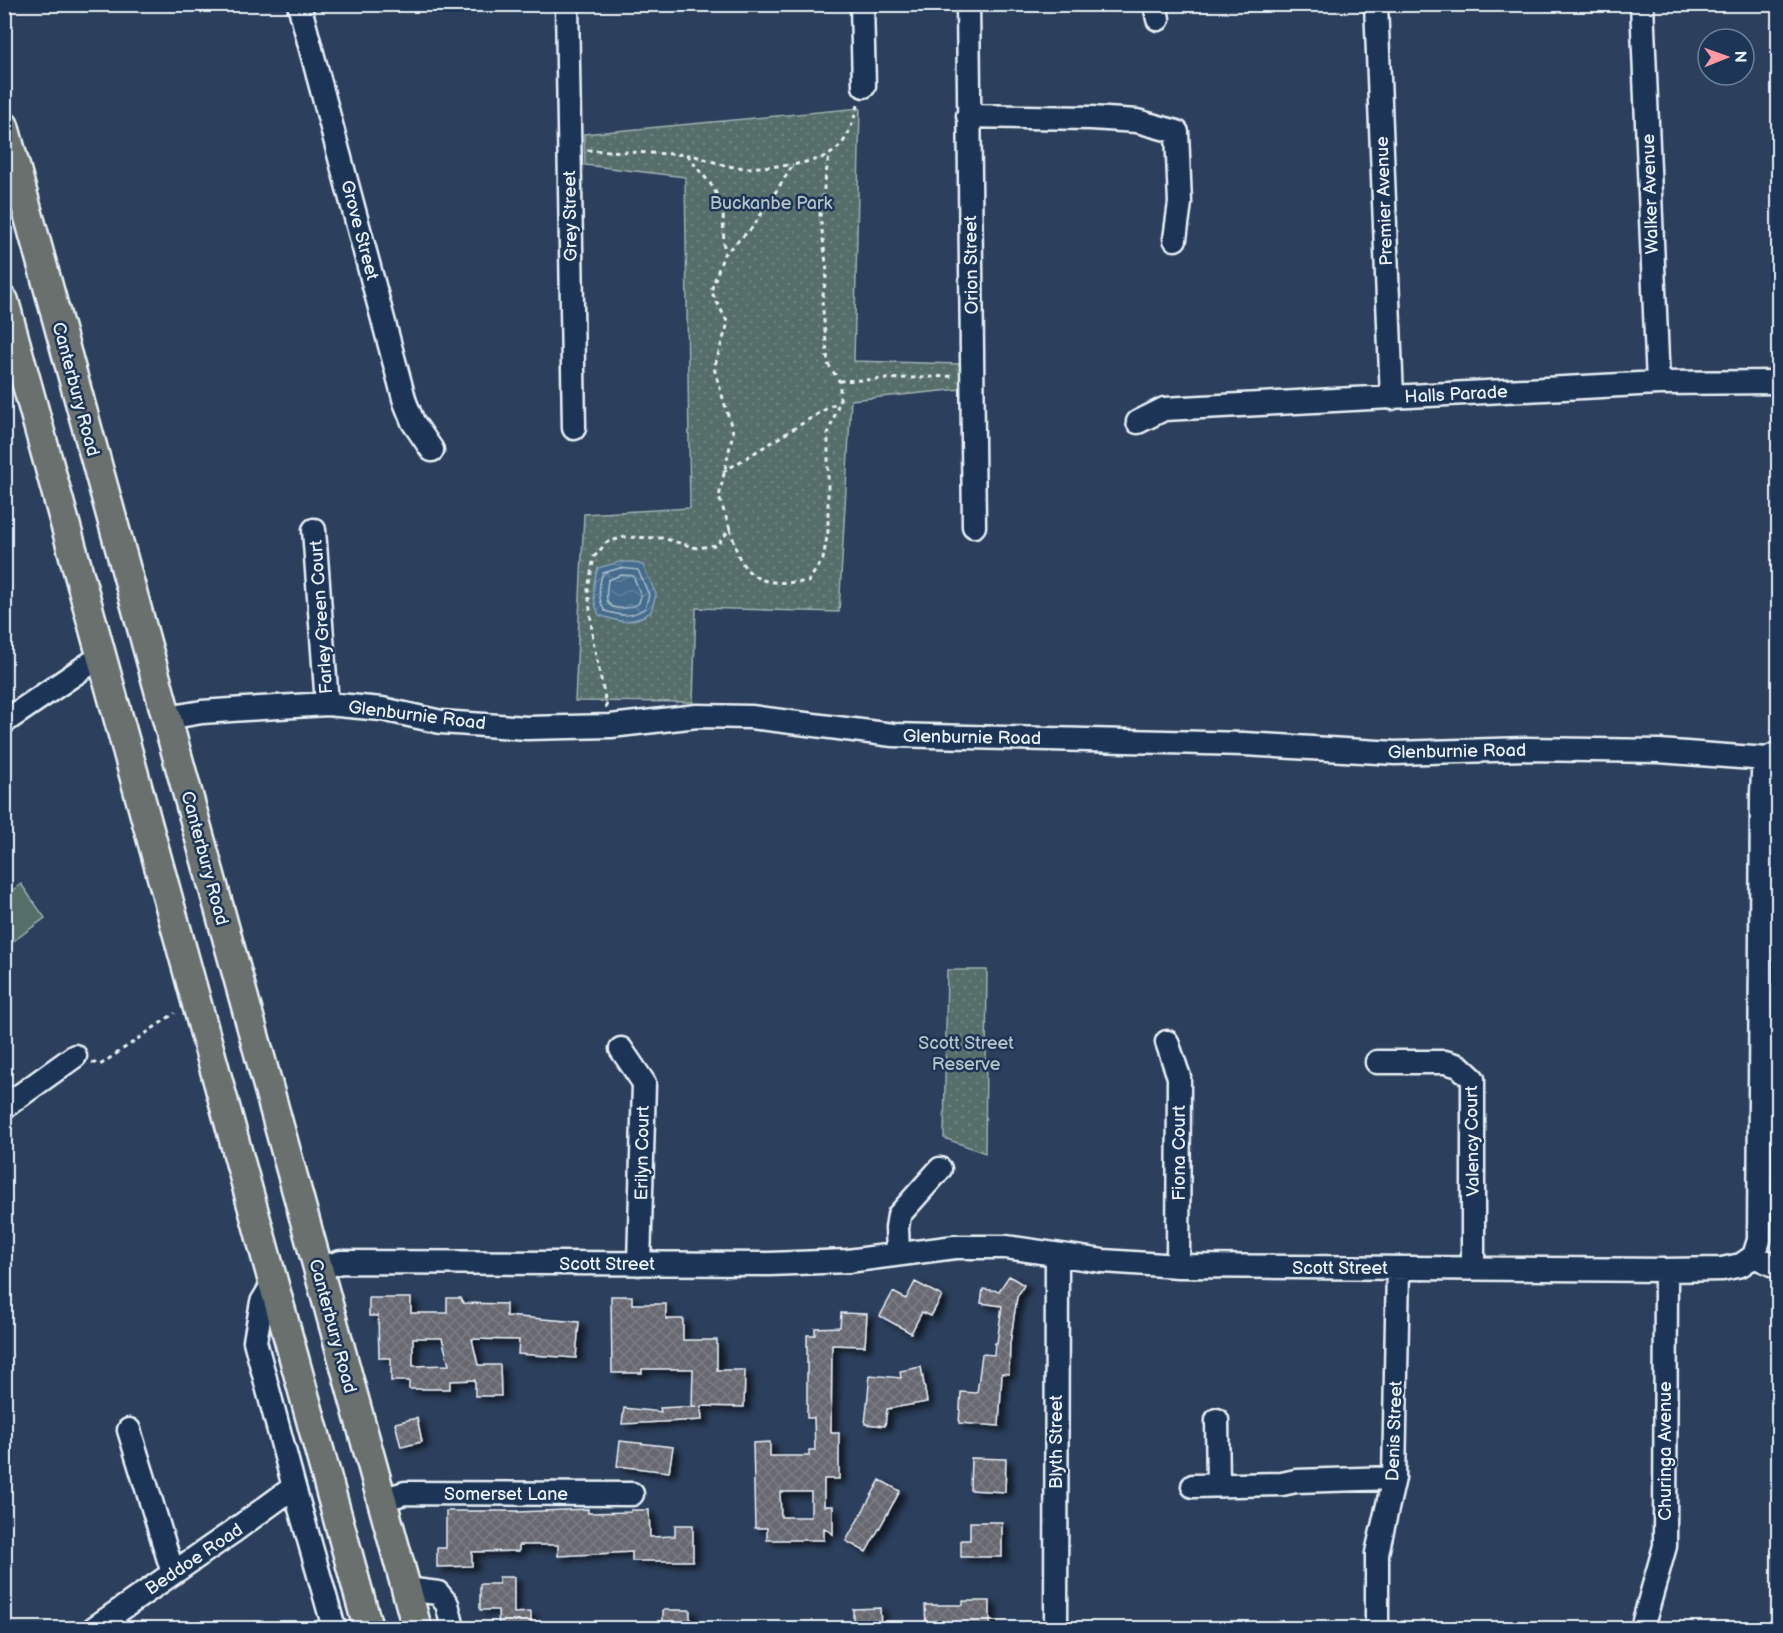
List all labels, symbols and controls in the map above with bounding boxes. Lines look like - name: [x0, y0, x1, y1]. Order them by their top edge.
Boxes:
- north arrow: [1696, 27, 1756, 87]
- text: N: [1730, 51, 1749, 63]
- street label: Walker Avenue: [1638, 133, 1663, 255]
- street label: Premier Avenue: [1372, 135, 1397, 266]
- street label: Grey Street: [559, 170, 582, 262]
- street label: Grove Street: [336, 178, 383, 283]
- park label: Buckanbe Park: [710, 193, 833, 214]
- street label: Orion Street: [960, 215, 983, 315]
- street label: Canterbury Road: [48, 320, 104, 459]
- street label: Halls Parade: [1404, 381, 1508, 408]
- street label: Farley Green Court: [306, 539, 337, 695]
- street label: Glenburnie Road: [347, 697, 487, 734]
- street label: Glenburnie Road: [903, 726, 1041, 749]
- street label: Glenburnie Road: [1388, 740, 1526, 763]
- street label: Canterbury Road: [177, 789, 233, 928]
- park label: Scott Street Reserve: [918, 1033, 1014, 1075]
- street label: Valency Court: [1461, 1085, 1484, 1197]
- street label: Erilyn Court: [631, 1105, 654, 1201]
- street label: Fiona Court: [1169, 1105, 1190, 1201]
- street label: Scott Street: [559, 1254, 655, 1275]
- street label: Canterbury Road: [305, 1257, 361, 1396]
- street label: Scott Street: [1292, 1258, 1388, 1279]
- street label: Denis Street: [1382, 1380, 1407, 1482]
- street label: Churinga Avenue: [1655, 1381, 1676, 1521]
- street label: Blyth Street: [1046, 1395, 1067, 1489]
- street label: Somerset Lane: [444, 1484, 568, 1505]
- street label: Beddoe Road: [142, 1519, 247, 1600]

